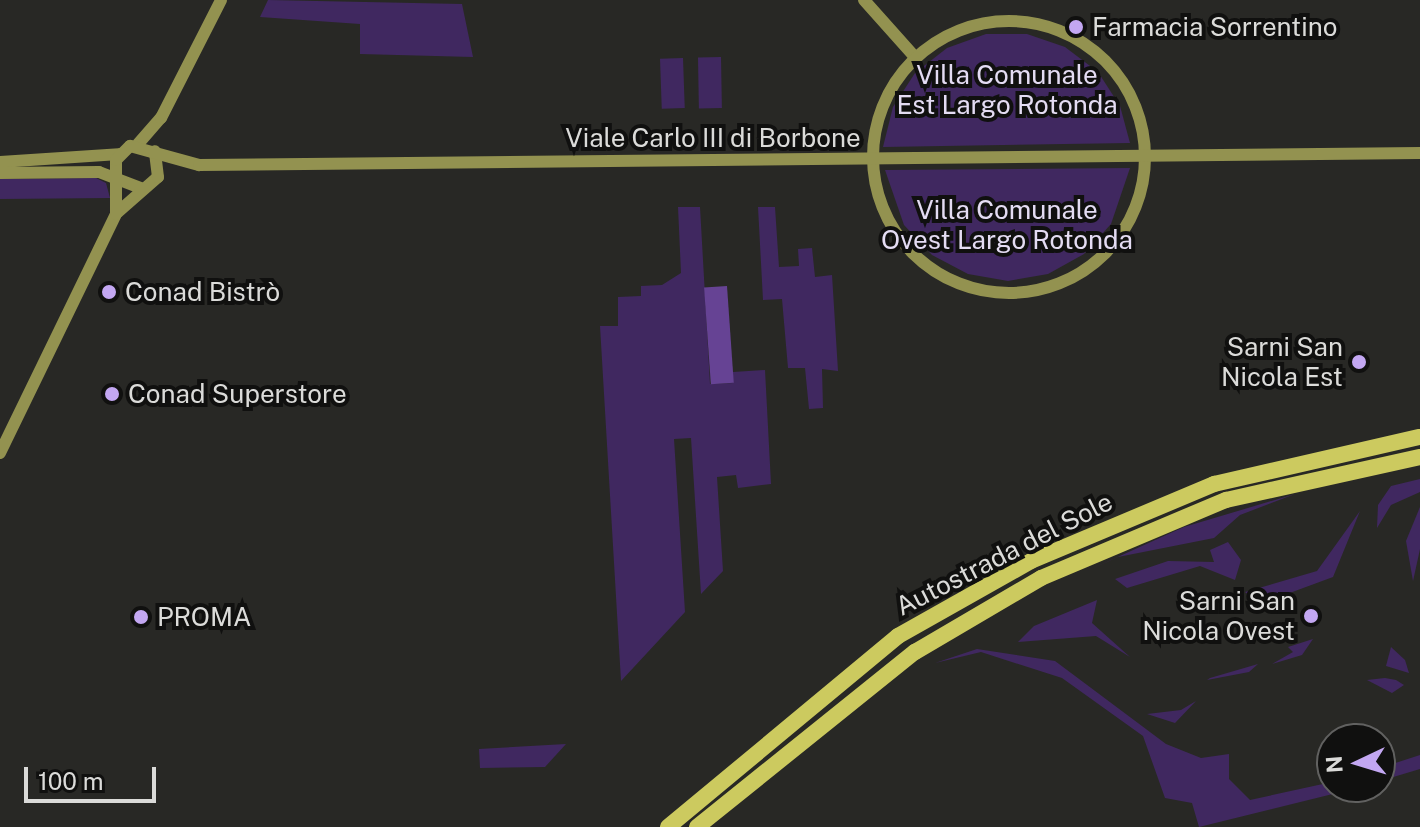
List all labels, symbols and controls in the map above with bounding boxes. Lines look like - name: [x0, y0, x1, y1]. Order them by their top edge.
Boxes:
- place label: Farmacia Sorrentino: [1092, 11, 1337, 43]
- marker: Farmacia Sorrentino: [1067, 18, 1085, 36]
- park label: Villa Comunale Est Largo Rotonda: [896, 59, 1118, 120]
- street label: Viale Carlo III di Borbone: [565, 122, 861, 154]
- park label: Villa Comunale Ovest Largo Rotonda: [881, 194, 1133, 256]
- place label: Conad Bistrò: [125, 276, 280, 308]
- marker: Conad Bistrò: [100, 283, 118, 301]
- place label: Sarni San Nicola Est: [1221, 331, 1343, 392]
- marker: Sarni San Nicola Est: [1350, 353, 1368, 371]
- place label: Conad Superstore: [128, 378, 347, 410]
- marker: Conad Superstore: [103, 385, 121, 403]
- street label: Autostrada del Sole: [890, 486, 1118, 622]
- place label: Sarni San Nicola Ovest: [1142, 585, 1295, 646]
- place label: PROMA: [157, 601, 251, 633]
- marker: Sarni San Nicola Ovest: [1302, 607, 1320, 625]
- marker: PROMA: [132, 608, 150, 626]
- north arrow: [1316, 723, 1396, 803]
- scale bar: [28, 751, 160, 801]
- text: N: [1320, 755, 1348, 774]
- text: 100 m: [38, 767, 104, 795]

